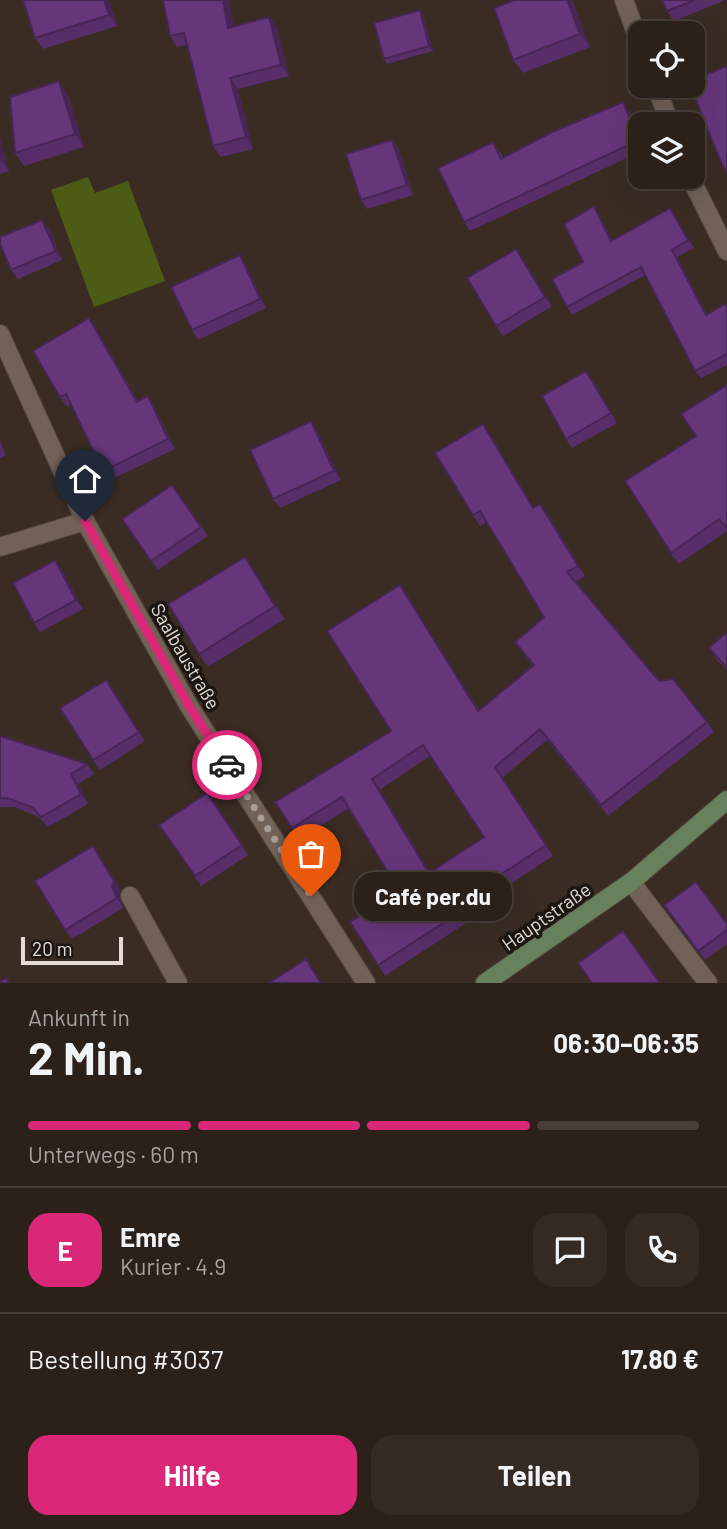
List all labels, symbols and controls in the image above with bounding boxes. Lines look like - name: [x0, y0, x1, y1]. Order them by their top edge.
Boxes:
- map controls: [628, 21, 705, 189]
- button: locate: [628, 21, 705, 98]
- button: layers: [628, 112, 705, 189]
- pin: [55, 449, 115, 521]
- icon: home: [66, 460, 104, 498]
- street label: Saalbaustraße: [146, 599, 226, 713]
- courier: [192, 730, 262, 800]
- icon: car: [208, 746, 246, 784]
- pin: [281, 824, 341, 896]
- icon: bag: [292, 835, 330, 873]
- callout: Café per.du: [353, 872, 510, 920]
- street label: Hauptstraße: [497, 877, 595, 955]
- text: Café per.du: [375, 882, 491, 910]
- scale bar: [21, 934, 122, 966]
- text: 20 m: [32, 937, 72, 960]
- text: Ankunft in: [28, 1003, 130, 1031]
- text: 06:30–06:35: [553, 1027, 699, 1058]
- text: 2 Min.: [28, 1029, 145, 1084]
- text: Unterwegs · 60 m: [28, 1140, 199, 1168]
- button: chat: [533, 1213, 607, 1287]
- button: phone: [625, 1213, 699, 1287]
- text: Emre: [120, 1221, 181, 1252]
- text: E: [57, 1235, 73, 1266]
- text: Kurier · 4.9: [120, 1252, 226, 1280]
- text: Bestellung #3037: [28, 1343, 223, 1374]
- text: 17.80 €: [621, 1343, 699, 1374]
- button: Hilfe: [28, 1435, 357, 1515]
- button: Teilen: [371, 1435, 699, 1515]

